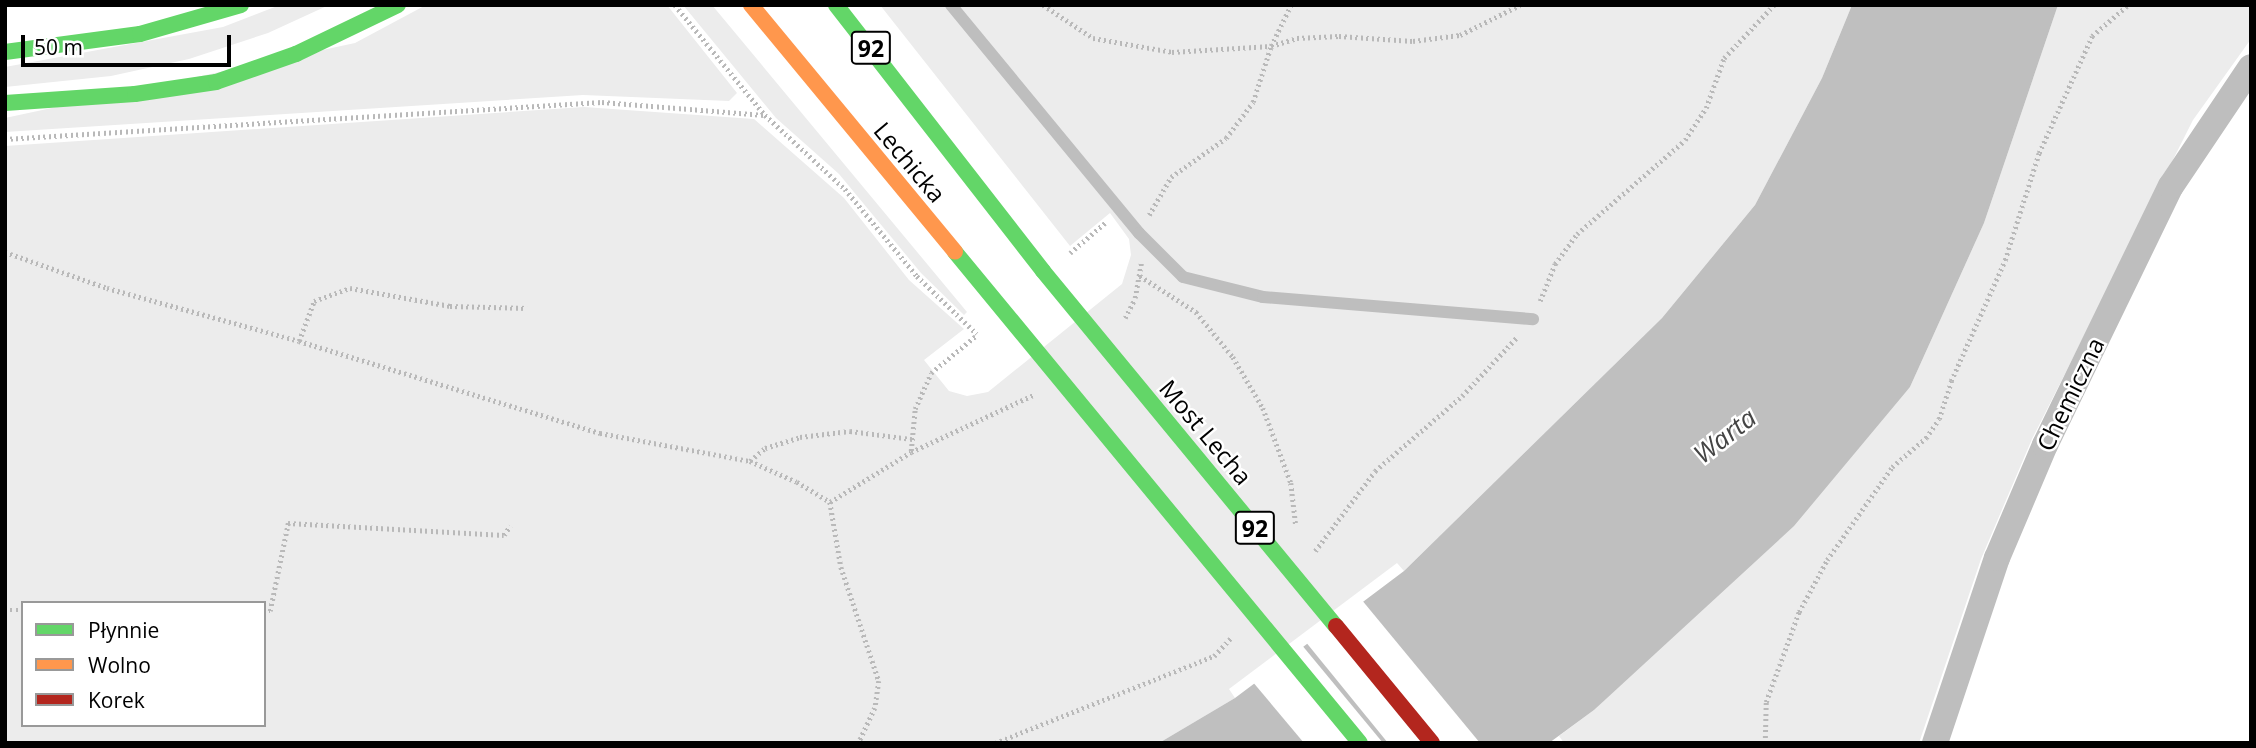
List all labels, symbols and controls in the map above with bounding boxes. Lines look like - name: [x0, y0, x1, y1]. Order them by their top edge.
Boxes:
- scale bar: [24, 21, 234, 65]
- road number: 92: [850, 28, 892, 68]
- text: 50 m: [34, 33, 83, 61]
- street label: Lechicka: [868, 116, 952, 208]
- street label: Chemiczna: [2030, 333, 2110, 455]
- street label: Most Lecha: [1154, 374, 1258, 490]
- water label: Warta: [1688, 402, 1762, 470]
- road number: 92: [1234, 508, 1276, 548]
- legend: [21, 601, 266, 727]
- text: Płynnie: [88, 616, 159, 644]
- text: Wolno: [88, 651, 151, 679]
- text: Korek: [88, 686, 145, 714]

